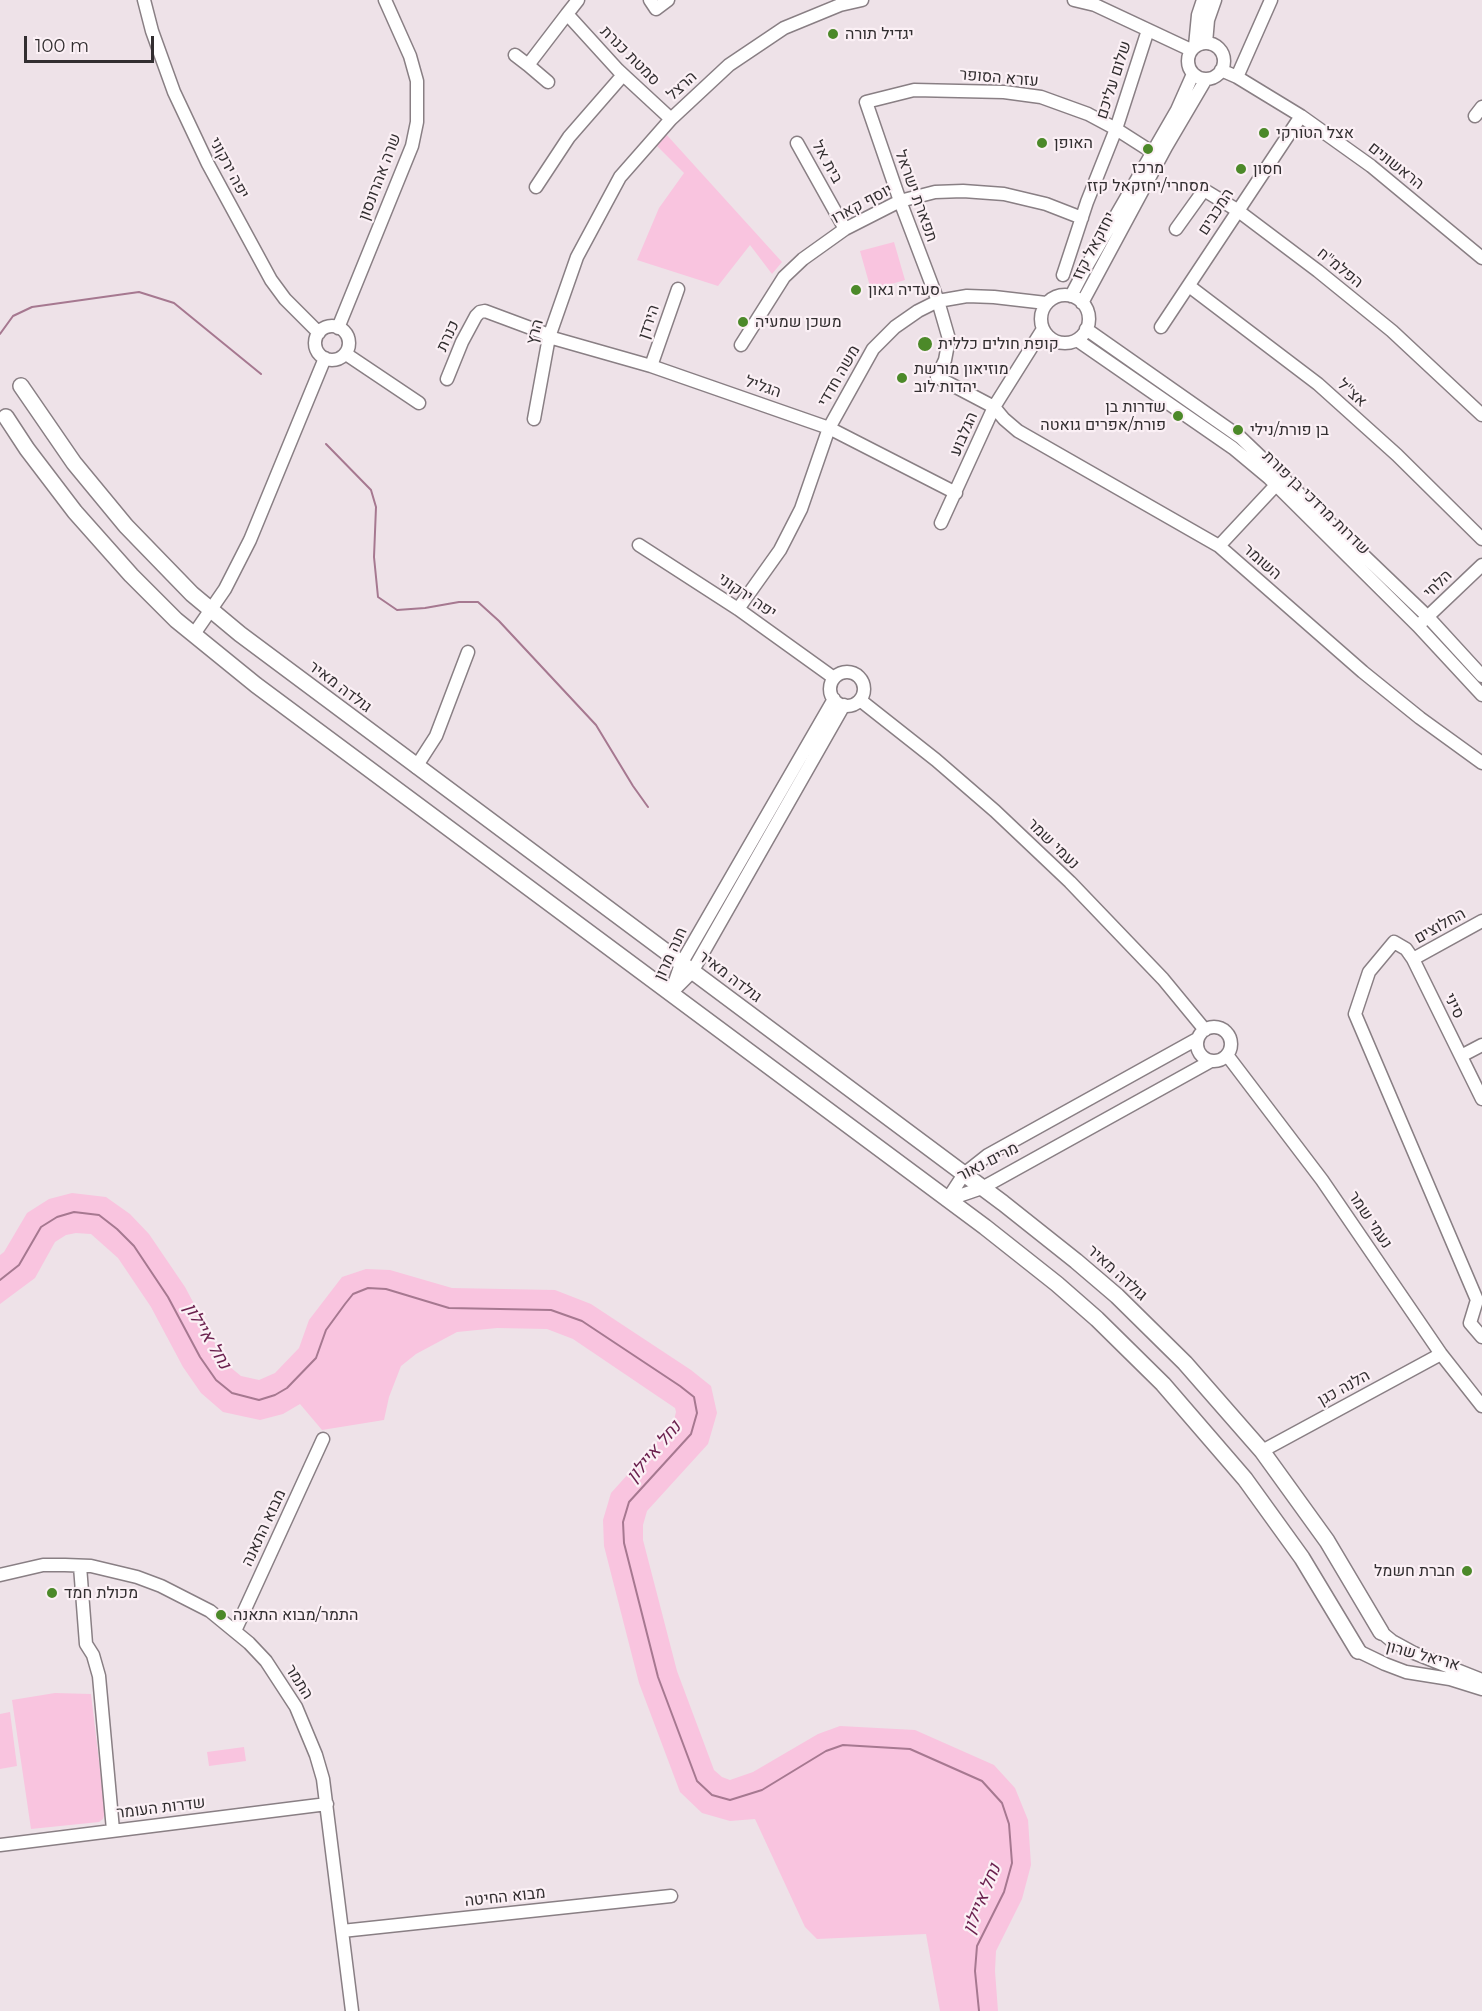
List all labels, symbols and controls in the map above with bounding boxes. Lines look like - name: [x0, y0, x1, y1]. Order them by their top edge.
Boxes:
- street label: סמטת כנרת: [596, 22, 664, 90]
- scale bar: [27, 24, 158, 62]
- place label: יגדיל תורה: [845, 24, 914, 44]
- marker: יגדיל תורה: [826, 27, 840, 41]
- text: 100 m: [35, 35, 89, 57]
- street label: שלום עליכם: [1092, 38, 1136, 122]
- street label: עזרא הסופר: [959, 65, 1039, 91]
- street label: הרצל: [663, 67, 701, 105]
- place label: אצל הטורקי: [1276, 123, 1354, 143]
- marker: אצל הטורקי: [1257, 126, 1271, 140]
- street label: שרה אהרונסון: [355, 131, 405, 223]
- place label: האופן: [1054, 133, 1093, 153]
- street label: יפה ירקוני: [205, 134, 253, 202]
- marker: האופן: [1035, 136, 1049, 150]
- street label: בית אל: [807, 137, 847, 187]
- street label: הראשונים: [1364, 138, 1428, 194]
- marker: מרכז מסחרי/יחזקאל קזז: [1141, 142, 1155, 156]
- street label: תפארת ישראל: [891, 148, 941, 244]
- place label: מרכז מסחרי/יחזקאל קזז: [1087, 158, 1209, 196]
- place label: חסון: [1253, 159, 1282, 179]
- marker: חסון: [1234, 162, 1248, 176]
- street label: יוסף קארו: [828, 180, 896, 228]
- street label: המכבים: [1194, 185, 1238, 239]
- street label: יחזקאל קזז: [1068, 209, 1120, 283]
- street label: הפלמ"ח: [1313, 244, 1367, 292]
- place label: סעדיה גאון: [868, 280, 940, 300]
- marker: סעדיה גאון: [849, 283, 863, 297]
- street label: הירדן: [634, 302, 664, 342]
- place label: משכן שמעיה: [755, 312, 842, 332]
- marker: משכן שמעיה: [736, 315, 750, 329]
- street label: כנרת: [432, 317, 464, 355]
- street label: הרץ: [522, 317, 548, 347]
- place label: קופת חולים כללית: [938, 334, 1059, 354]
- marker: קופת חולים כללית: [916, 335, 934, 353]
- street label: משה חדדי: [814, 342, 864, 410]
- place label: מוזיאון מורשת יהדות לוב: [914, 359, 1009, 397]
- marker: מוזיאון מורשת יהדות לוב: [895, 371, 909, 385]
- street label: הגליל: [742, 372, 784, 402]
- street label: אצ"ל: [1333, 375, 1371, 411]
- place label: שדרות בן פורת/אפרים גואטה: [1040, 397, 1166, 435]
- street label: הגלבוע: [946, 409, 982, 459]
- marker: שדרות בן פורת/אפרים גואטה: [1171, 409, 1185, 423]
- place label: בן פורת/נילי: [1250, 420, 1329, 440]
- marker: בן פורת/נילי: [1231, 423, 1245, 437]
- street label: שדרות מרדכי בן פורת: [1258, 447, 1374, 559]
- street label: השומר: [1239, 540, 1285, 584]
- street label: הלחי: [1420, 566, 1456, 602]
- street label: יפה ירקוני: [714, 569, 780, 623]
- street label: גולדה מאיר: [305, 657, 375, 717]
- street label: נעמי שמר: [1023, 815, 1083, 873]
- street label: החלוצים: [1411, 904, 1469, 948]
- street label: חנה מרון: [650, 924, 692, 984]
- street label: גולדה מאיר: [695, 947, 765, 1007]
- street label: סיני: [1440, 990, 1468, 1022]
- street label: מרים נאור: [954, 1139, 1022, 1185]
- street label: נעמי שמר: [1344, 1188, 1396, 1252]
- street label: גולדה מאיר: [1083, 1241, 1151, 1305]
- water label: נחל איילון: [179, 1299, 235, 1373]
- street label: הלנה כגן: [1315, 1366, 1373, 1410]
- water label: נחל איילון: [622, 1417, 686, 1487]
- street label: מבוא התאנה: [238, 1487, 290, 1569]
- place label: חברת חשמל: [1374, 1561, 1455, 1581]
- marker: חברת חשמל: [1460, 1564, 1474, 1578]
- place label: מכולת חמד: [64, 1583, 138, 1603]
- marker: מכולת חמד: [45, 1586, 59, 1600]
- place label: התמר/מבוא התאנה: [233, 1605, 358, 1625]
- marker: התמר/מבוא התאנה: [214, 1608, 228, 1622]
- street label: אריאל שרון: [1384, 1637, 1462, 1675]
- street label: התמר: [281, 1661, 317, 1703]
- street label: שדרות העומר: [116, 1793, 206, 1823]
- water label: נחל איילון: [958, 1861, 1006, 1937]
- street label: מבוא החיטה: [464, 1883, 546, 1911]

